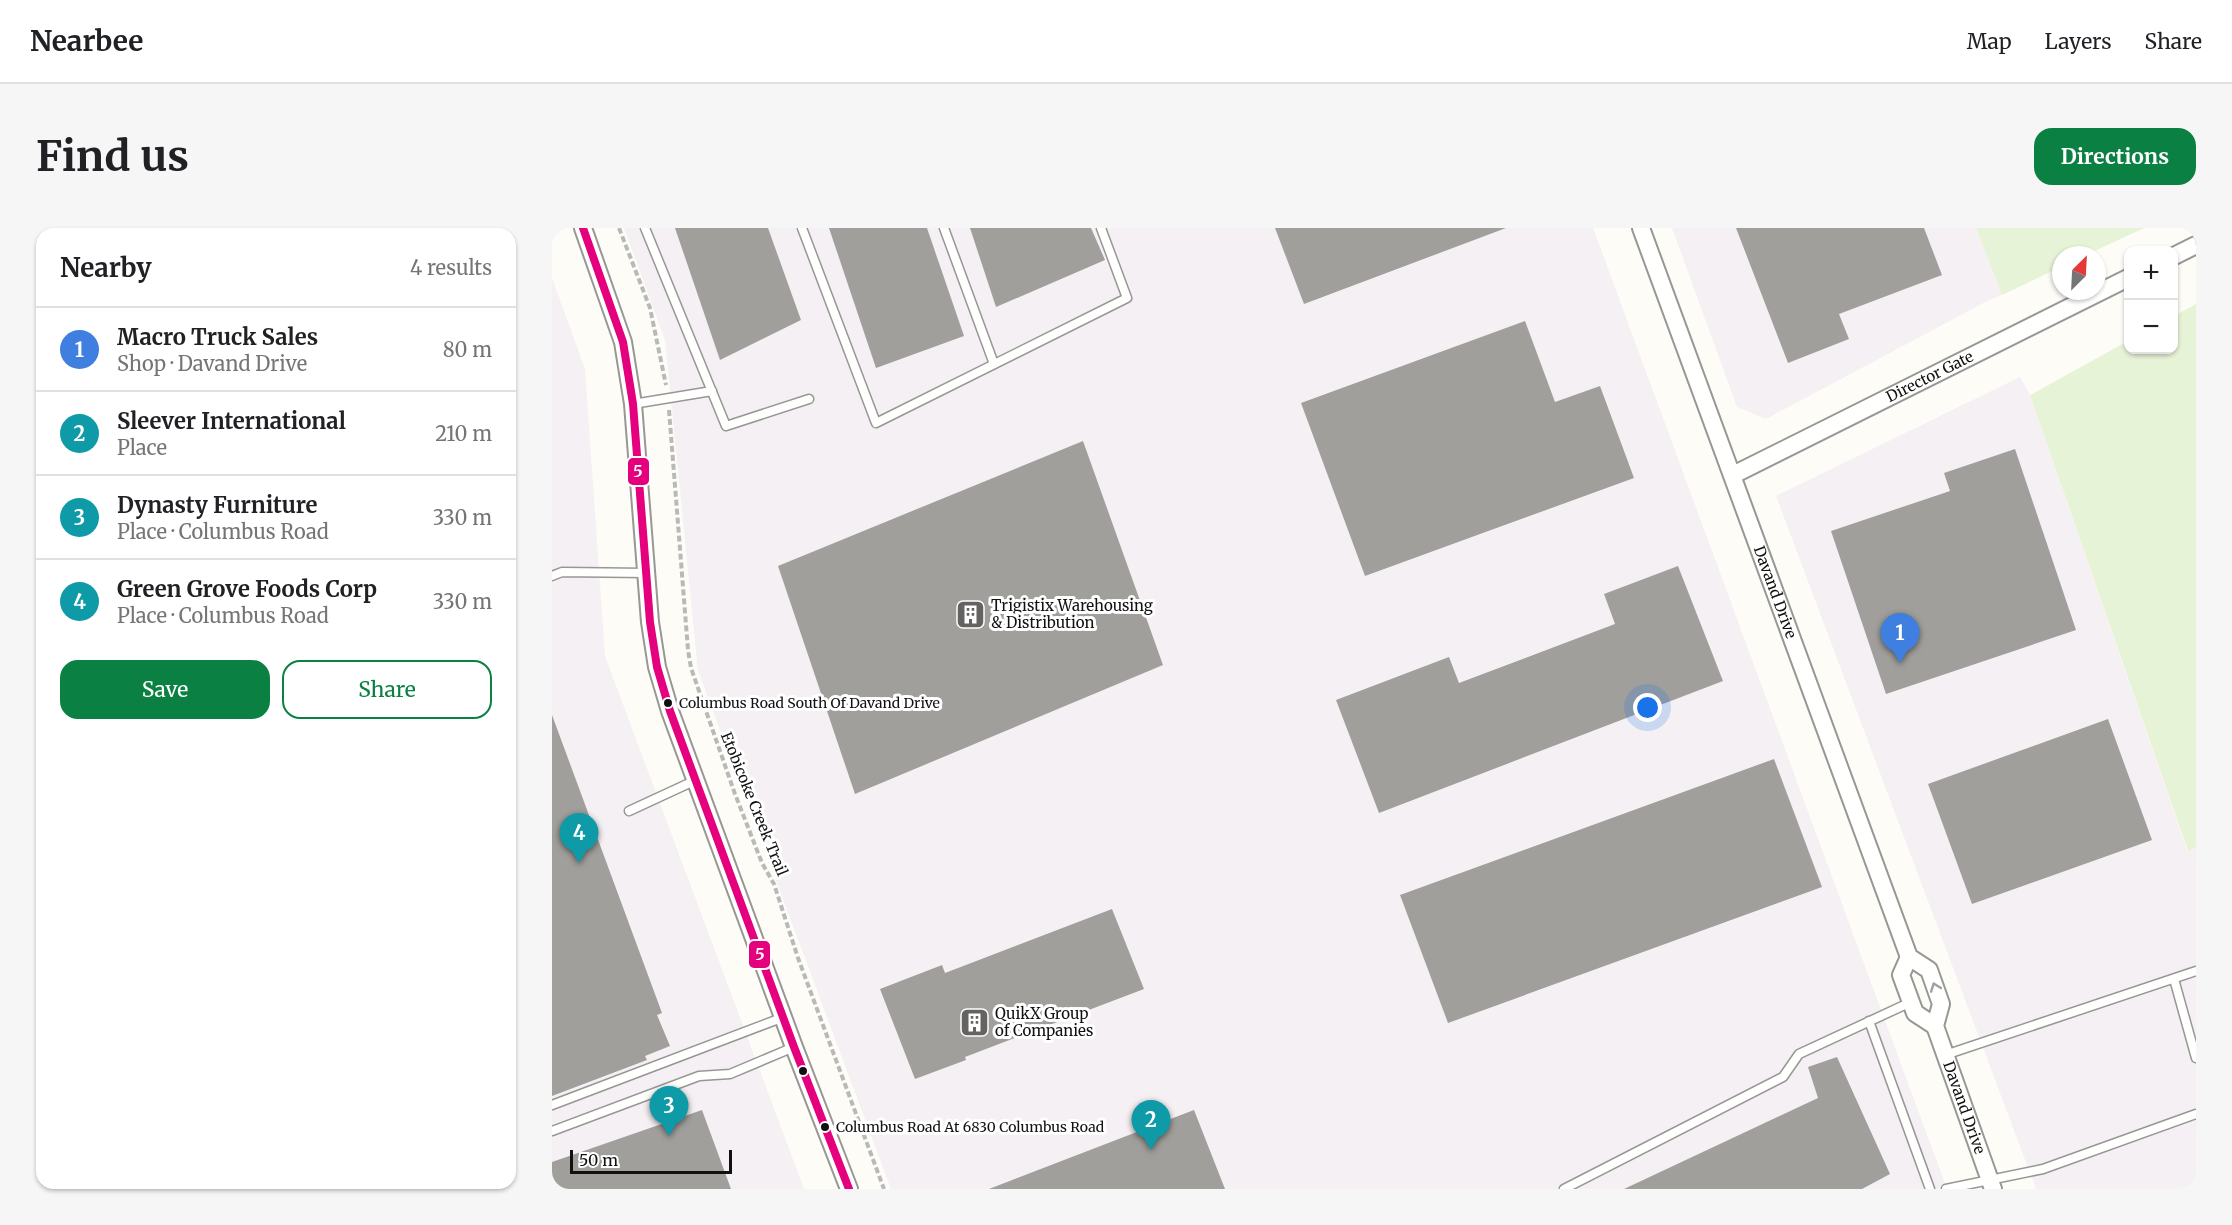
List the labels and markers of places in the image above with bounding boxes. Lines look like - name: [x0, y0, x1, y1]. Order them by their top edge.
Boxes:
- place label: Trigistix Warehousing & Distribution: [991, 596, 1153, 632]
- building icon: Trigistix Warehousing & Distribution: [954, 599, 986, 631]
- pin: 1: [1880, 614, 1920, 663]
- place label: Columbus Road South Of Davand Drive: [679, 694, 940, 712]
- marker: Columbus Road South Of Davand Drive: [662, 697, 674, 709]
- pin: 4: [560, 814, 598, 863]
- place label: QuikX Group of Companies: [995, 1004, 1093, 1040]
- building icon: QuikX Group of Companies: [958, 1007, 990, 1039]
- unlabelled marker: [797, 1065, 809, 1077]
- pin: 3: [650, 1086, 688, 1136]
- pin: 2: [1132, 1100, 1170, 1150]
- place label: Columbus Road At 6830 Columbus Road: [836, 1118, 1105, 1136]
- marker: Columbus Road At 6830 Columbus Road: [819, 1121, 831, 1133]

